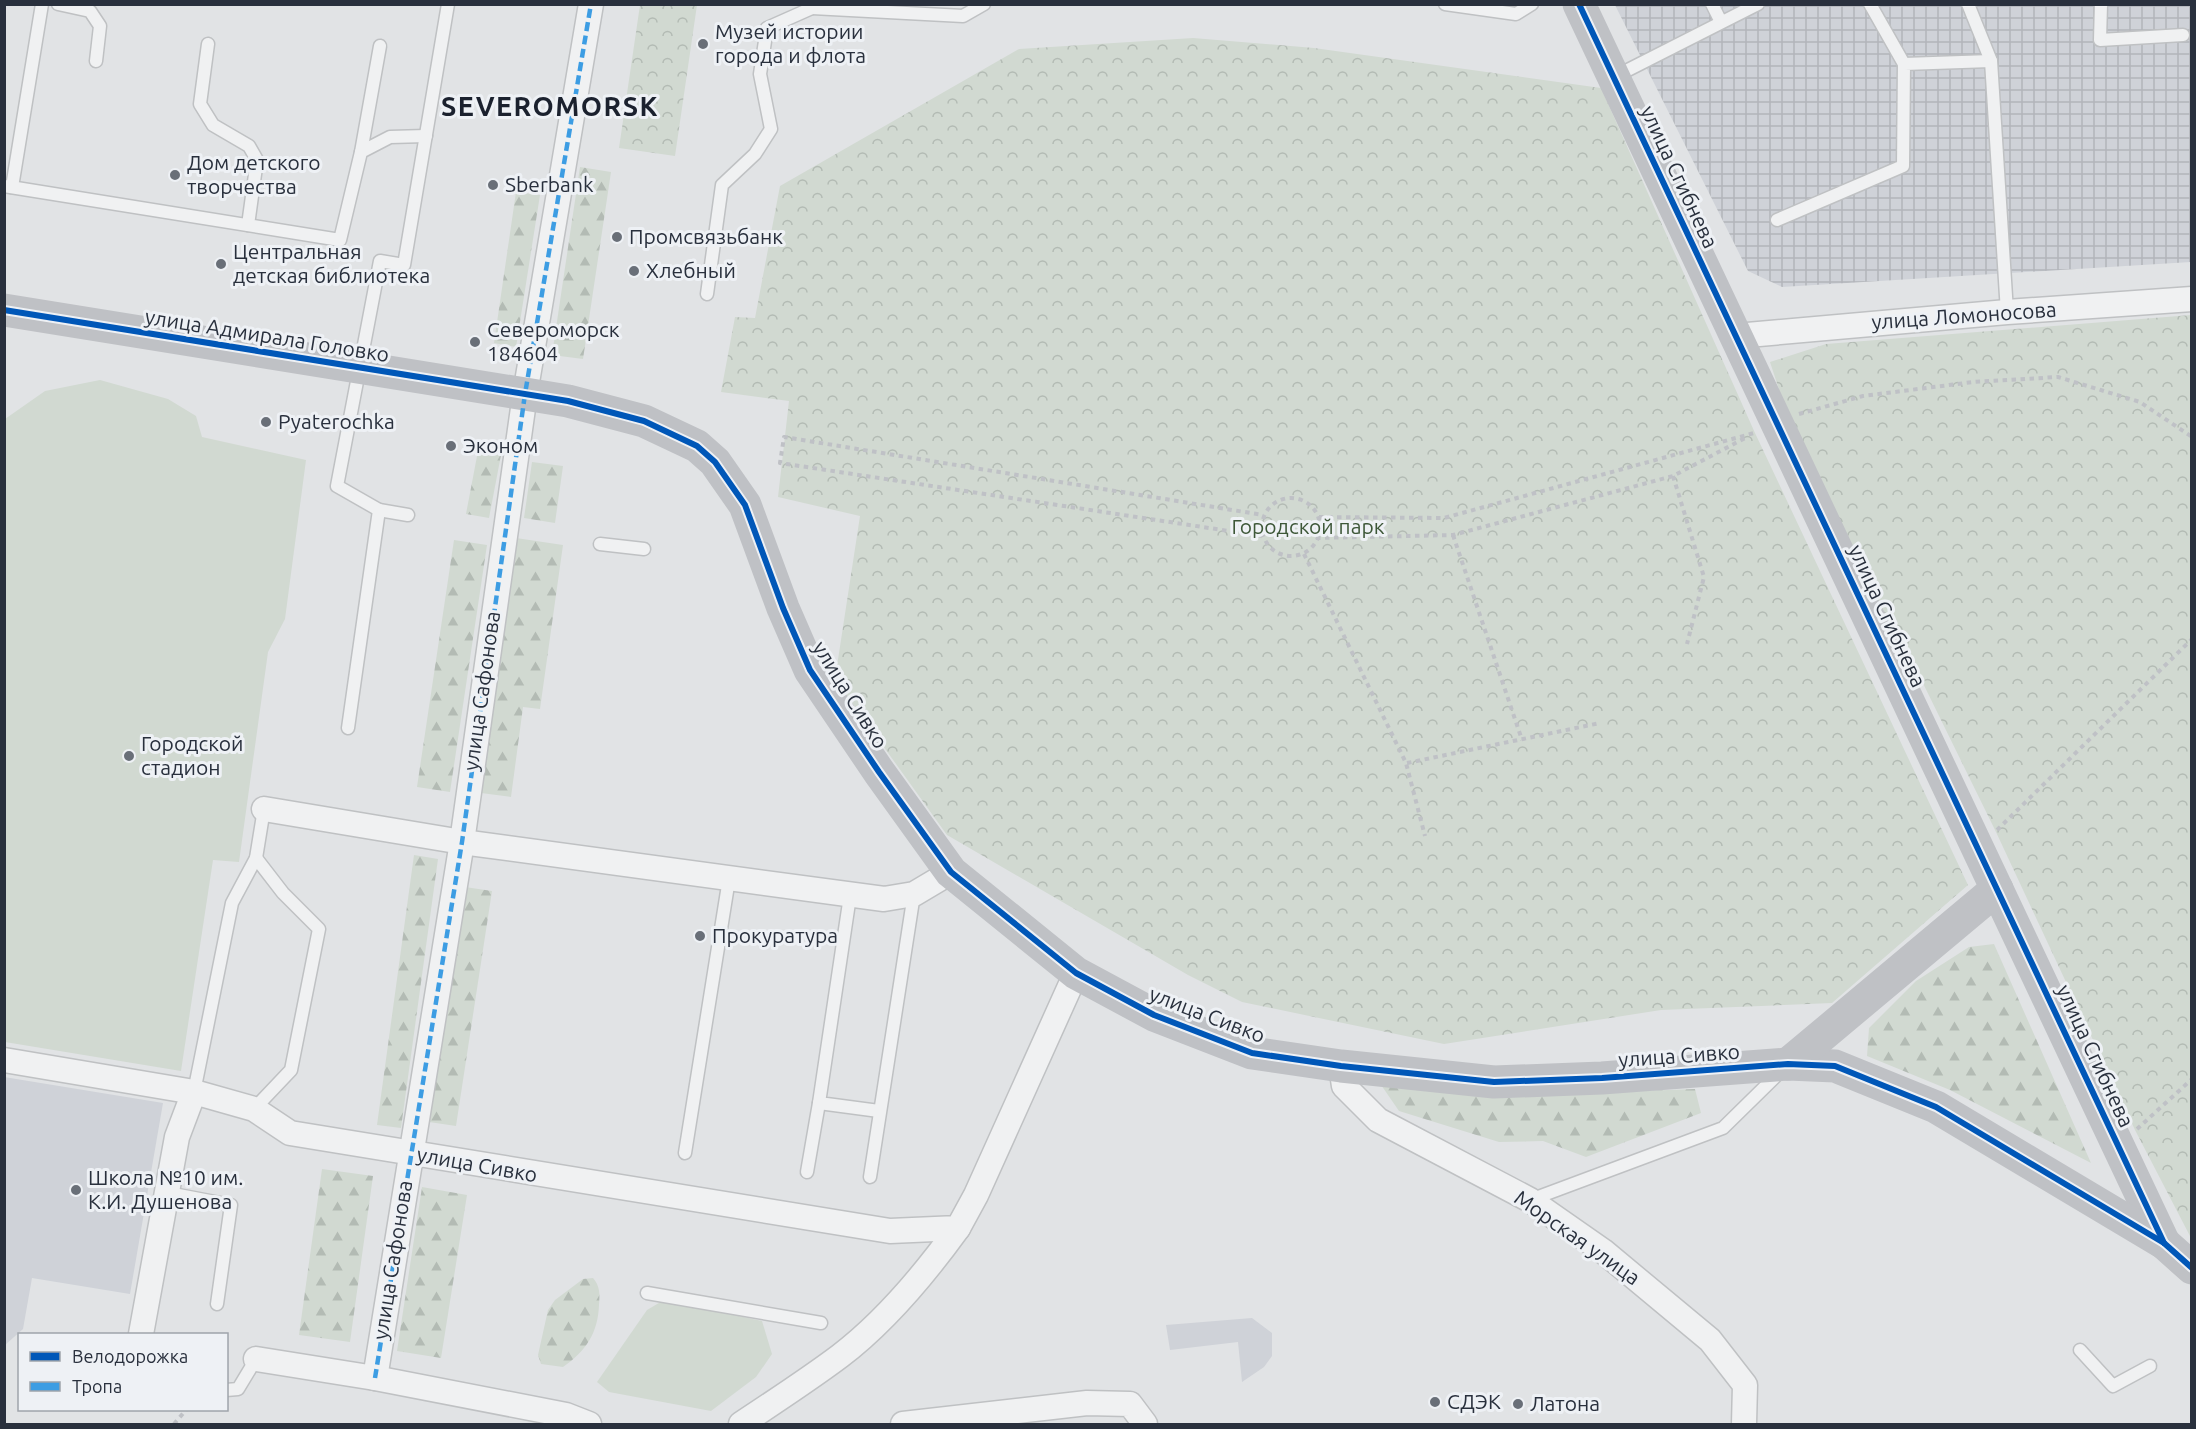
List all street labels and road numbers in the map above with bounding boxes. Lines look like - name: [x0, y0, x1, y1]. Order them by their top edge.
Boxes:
- street label: улица Сгибнева: [1636, 101, 1723, 252]
- street label: улица Ломоносова: [1871, 297, 2057, 333]
- street label: улица Адмирала Головко: [143, 304, 391, 366]
- street label: улица Сгибнева: [1844, 540, 1931, 691]
- street label: улица Сафонова: [458, 609, 504, 772]
- street label: улица Сивко: [808, 636, 893, 753]
- street label: улица Сгибнева: [2052, 980, 2139, 1131]
- street label: улица Сивко: [1146, 981, 1269, 1047]
- street label: улица Сивко: [1617, 1039, 1741, 1071]
- street label: улица Сивко: [415, 1142, 539, 1186]
- street label: улица Сафонова: [368, 1178, 416, 1341]
- street label: Морская улица: [1510, 1185, 1645, 1289]

